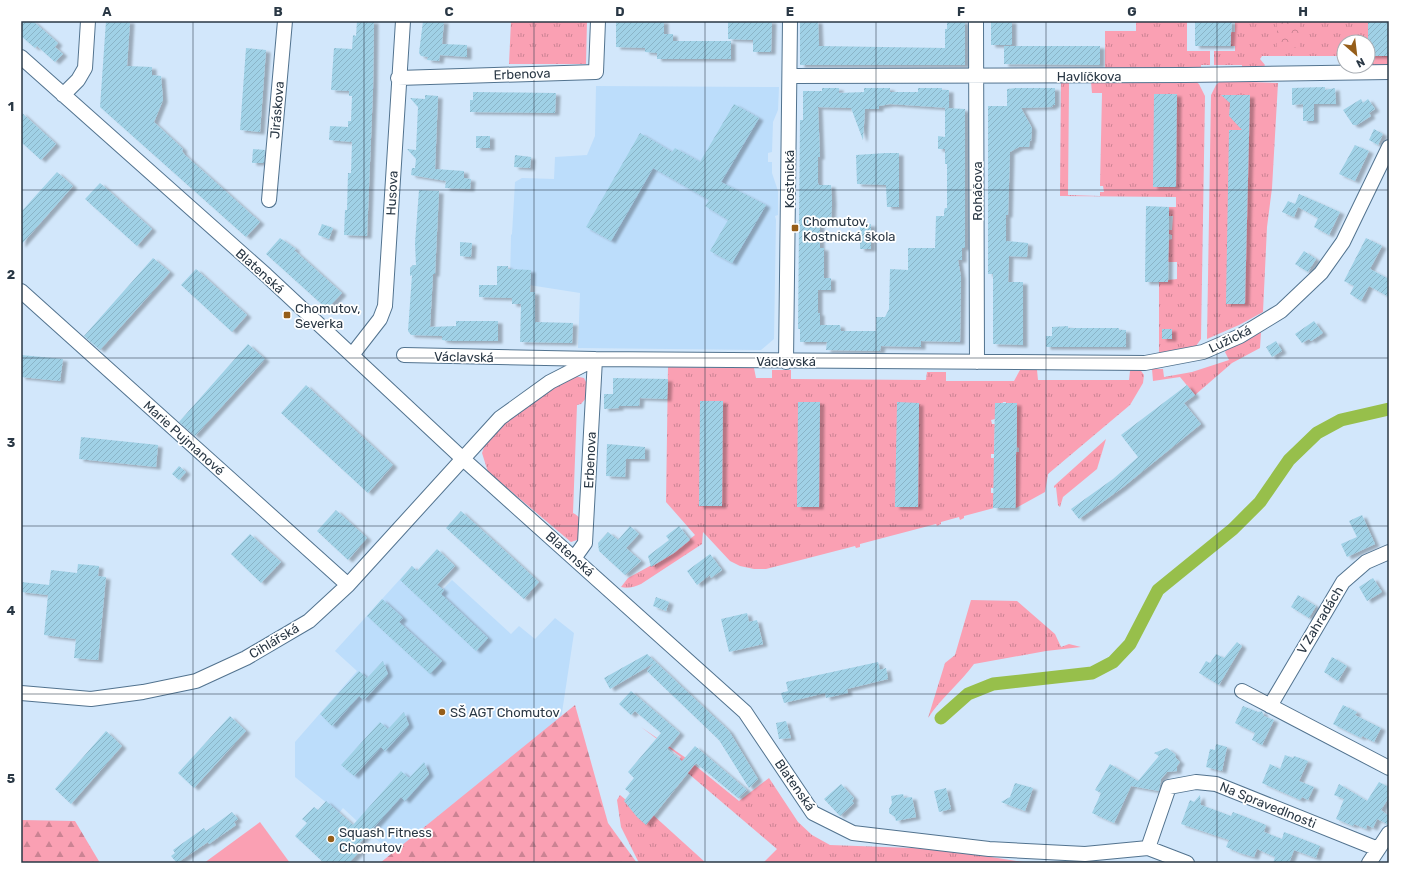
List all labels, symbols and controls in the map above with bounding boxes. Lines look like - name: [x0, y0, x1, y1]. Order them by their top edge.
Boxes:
- text: A: [102, 4, 112, 19]
- text: B: [273, 4, 283, 19]
- text: C: [444, 4, 454, 19]
- text: D: [615, 4, 625, 19]
- text: E: [786, 4, 794, 19]
- text: F: [957, 4, 965, 19]
- text: G: [1127, 4, 1137, 19]
- text: H: [1298, 4, 1308, 19]
- north arrow: [1336, 34, 1376, 74]
- text: N: [1354, 55, 1367, 70]
- street label: Erbenova: [493, 66, 551, 82]
- street label: Havlíčkova: [1057, 69, 1121, 84]
- street label: Jiráskova: [267, 81, 287, 139]
- text: 1: [8, 99, 14, 114]
- street label: Kostnická: [782, 150, 797, 208]
- street label: Roháčova: [970, 161, 985, 221]
- street label: Husova: [383, 170, 401, 216]
- place label: Chomutov, Kostnická škola: [803, 214, 896, 244]
- marker: Chomutov, Kostnická škola: [790, 223, 800, 233]
- street label: Blatenská: [233, 245, 287, 297]
- text: 2: [7, 267, 15, 282]
- place label: Chomutov, Severka: [295, 301, 360, 331]
- marker: Chomutov, Severka: [282, 310, 292, 320]
- street label: Lužická: [1206, 322, 1254, 356]
- street label: Václavská: [434, 349, 494, 365]
- street label: Václavská: [756, 354, 816, 369]
- street label: Marie Pujmanové: [140, 398, 228, 478]
- street label: Erbenova: [581, 431, 599, 489]
- text: 3: [7, 435, 16, 450]
- street label: Blatenská: [543, 528, 597, 580]
- street label: V Zahradách: [1294, 583, 1346, 657]
- text: 4: [7, 603, 16, 618]
- street label: Cihlářská: [246, 620, 302, 662]
- place label: SŠ AGT Chomutov: [450, 705, 560, 720]
- marker: SŠ AGT Chomutov: [437, 707, 447, 717]
- street label: Blatenská: [772, 756, 818, 814]
- text: 5: [7, 771, 15, 786]
- street label: Na Spravedlnosti: [1218, 779, 1318, 831]
- place label: Squash Fitness Chomutov: [339, 825, 432, 855]
- marker: Squash Fitness Chomutov: [326, 834, 336, 844]

